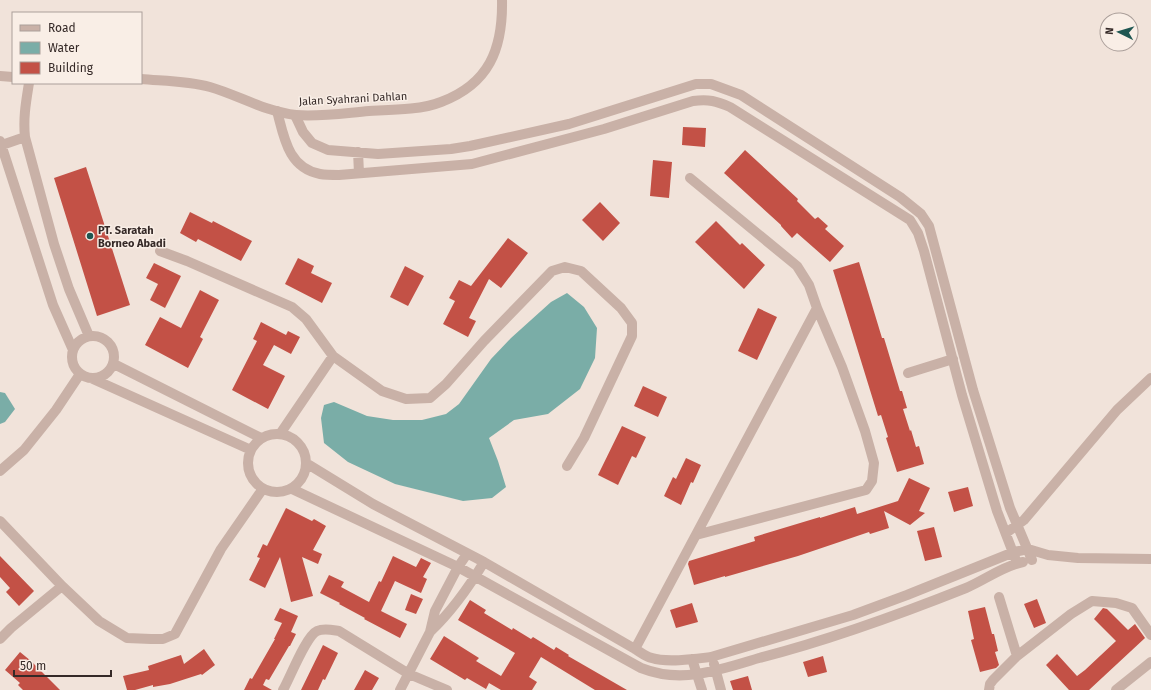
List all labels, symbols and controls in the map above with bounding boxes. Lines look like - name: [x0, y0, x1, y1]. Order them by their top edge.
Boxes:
- legend: [12, 12, 142, 84]
- north arrow: [1099, 12, 1139, 52]
- text: Road: [48, 21, 76, 35]
- text: N: [1103, 27, 1116, 35]
- text: Water: [48, 41, 80, 55]
- text: Building: [48, 61, 94, 75]
- street label: Jalan Syahrani Dahlan: [298, 90, 408, 108]
- place label: PT. Saratah Borneo Abadi: [98, 224, 166, 250]
- marker: PT. Saratah Borneo Abadi: [85, 231, 95, 241]
- scale bar: [14, 652, 111, 678]
- text: 50 m: [20, 659, 46, 673]

